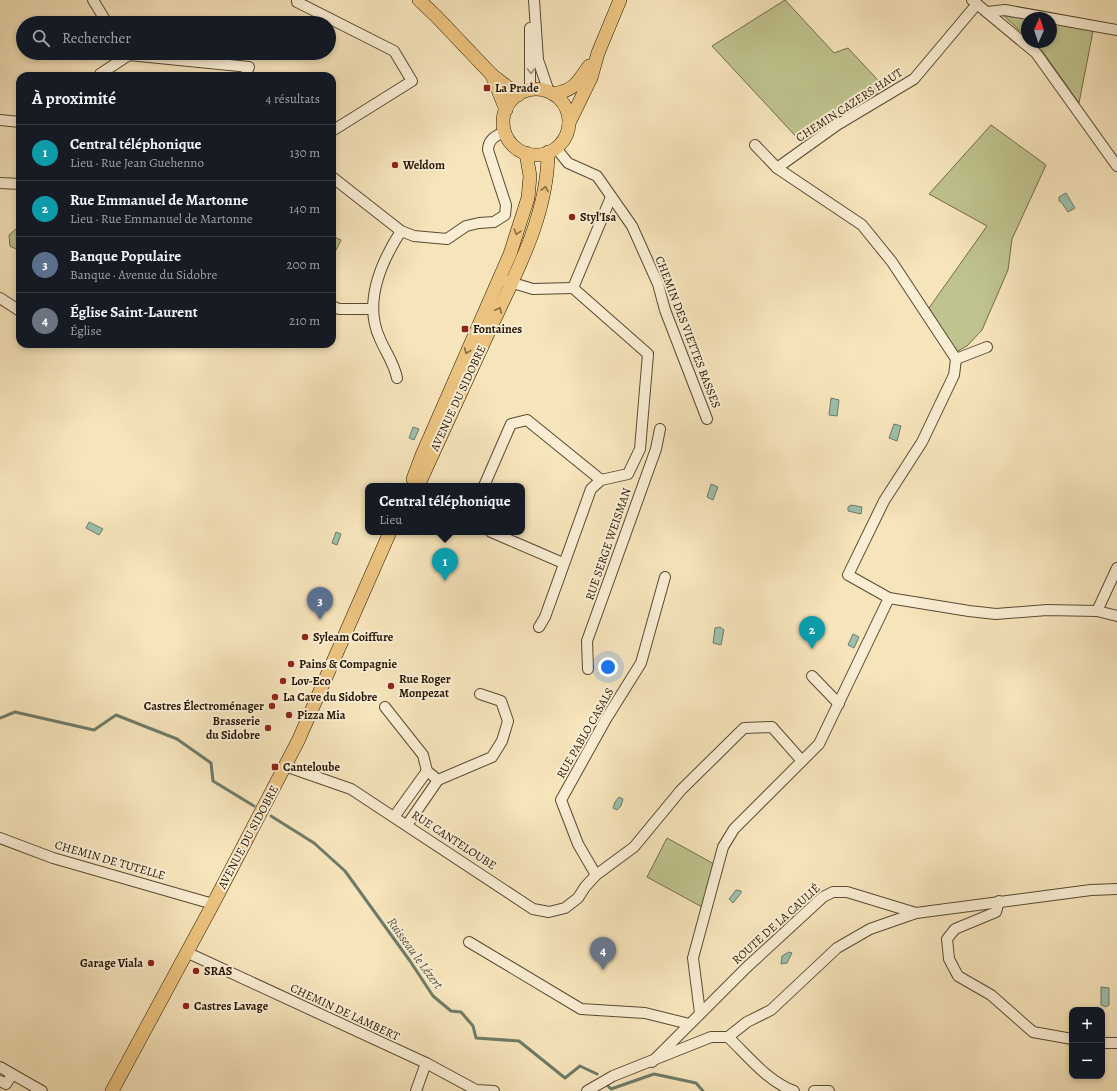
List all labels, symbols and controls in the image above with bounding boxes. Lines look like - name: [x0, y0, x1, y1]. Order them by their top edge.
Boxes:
- north arrow: [1021, 12, 1057, 48]
- search box: [16, 16, 336, 60]
- icon: search: [30, 27, 52, 49]
- text: Rechercher: [62, 28, 131, 48]
- street label: CHEMIN CAZERS HAUT: [793, 64, 906, 146]
- one-way arrow: [527, 68, 535, 74]
- place label: La Prade: [495, 80, 539, 96]
- marker: La Prade: [482, 83, 492, 93]
- text: À proximité: [32, 87, 116, 110]
- text: 4 résultats: [266, 90, 320, 107]
- text: Central téléphonique: [70, 134, 202, 154]
- text: 1: [43, 144, 47, 161]
- text: 130 m: [290, 144, 320, 161]
- text: Lieu · Rue Jean Guehenno: [70, 154, 204, 171]
- place label: Weldom: [402, 157, 445, 173]
- marker: Weldom: [390, 160, 400, 170]
- one-way arrow: [540, 186, 548, 192]
- text: Rue Emmanuel de Martonne: [70, 190, 248, 210]
- text: 2: [42, 200, 48, 217]
- text: 140 m: [289, 200, 320, 217]
- place label: Styl'Isa: [580, 209, 616, 225]
- text: Lieu · Rue Emmanuel de Martonne: [70, 210, 253, 227]
- marker: Styl'Isa: [567, 212, 577, 222]
- one-way arrow: [513, 228, 522, 235]
- text: Banque Populaire: [70, 246, 181, 266]
- street label: CHEMIN DES VIETTES BASSES: [652, 254, 724, 410]
- text: 3: [42, 256, 48, 273]
- text: 200 m: [287, 256, 320, 273]
- text: Banque · Avenue du Sidobre: [70, 266, 217, 283]
- text: Église Saint-Laurent: [70, 302, 198, 322]
- one-way arrow: [494, 307, 502, 314]
- text: 4: [42, 312, 48, 329]
- text: 210 m: [289, 312, 320, 329]
- place label: Fontaines: [473, 321, 522, 337]
- text: Église: [70, 322, 102, 339]
- marker: Fontaines: [460, 324, 470, 334]
- street label: AVENUE DU SIDOBRE: [426, 342, 490, 454]
- one-way arrow: [463, 348, 471, 355]
- popup: [365, 483, 525, 535]
- street label: RUE SERGE WEISMAN: [581, 485, 635, 602]
- text: Central téléphonique: [379, 491, 511, 511]
- text: Lieu: [379, 511, 402, 528]
- pin: 1: [432, 548, 458, 581]
- pin: 3: [307, 587, 333, 620]
- pin: 2: [799, 616, 825, 649]
- place label: Syleam Coiffure: [313, 629, 394, 645]
- marker: Syleam Coiffure: [300, 632, 310, 642]
- place label: Pains & Compagnie: [299, 656, 397, 672]
- your location: [598, 657, 618, 677]
- marker: Pains & Compagnie: [286, 659, 296, 669]
- place label: Rue Roger Monpezat: [399, 671, 451, 701]
- place label: Lov-Eco: [291, 673, 331, 689]
- marker: Lov-Eco: [278, 676, 288, 686]
- marker: Rue Roger Monpezat: [386, 681, 396, 691]
- street label: RUE PABLO CASALS: [552, 685, 618, 781]
- place label: La Cave du Sidobre: [283, 689, 378, 705]
- marker: La Cave du Sidobre: [270, 692, 280, 702]
- place label: Castres Électroménager: [144, 698, 264, 714]
- marker: Castres Électroménager: [267, 701, 277, 711]
- place label: Pizza Mia: [297, 707, 346, 723]
- marker: Pizza Mia: [284, 710, 294, 720]
- place label: Brasserie du Sidobre: [206, 713, 260, 743]
- marker: Brasserie du Sidobre: [263, 723, 273, 733]
- place label: Canteloube: [283, 759, 340, 775]
- marker: Canteloube: [270, 762, 280, 772]
- street label: AVENUE DU SIDOBRE: [213, 782, 282, 892]
- street label: RUE CANTELOUBE: [409, 807, 499, 873]
- street label: CHEMIN DE TUTELLE: [53, 837, 167, 883]
- street label: ROUTE DE LA CAULIÉ: [729, 880, 823, 968]
- water label: Ruisseau le Lézert: [383, 914, 447, 993]
- pin: 4: [590, 937, 616, 970]
- place label: Garage Viala: [80, 955, 143, 971]
- marker: Garage Viala: [146, 958, 156, 968]
- place label: SRAS: [204, 963, 232, 979]
- marker: SRAS: [191, 966, 201, 976]
- street label: CHEMIN DE LAMBERT: [288, 980, 403, 1045]
- place label: Castres Lavage: [194, 998, 269, 1014]
- marker: Castres Lavage: [181, 1001, 191, 1011]
- map controls: [1069, 1007, 1105, 1079]
- button: +: [1069, 1007, 1105, 1043]
- button: −: [1069, 1043, 1105, 1079]

